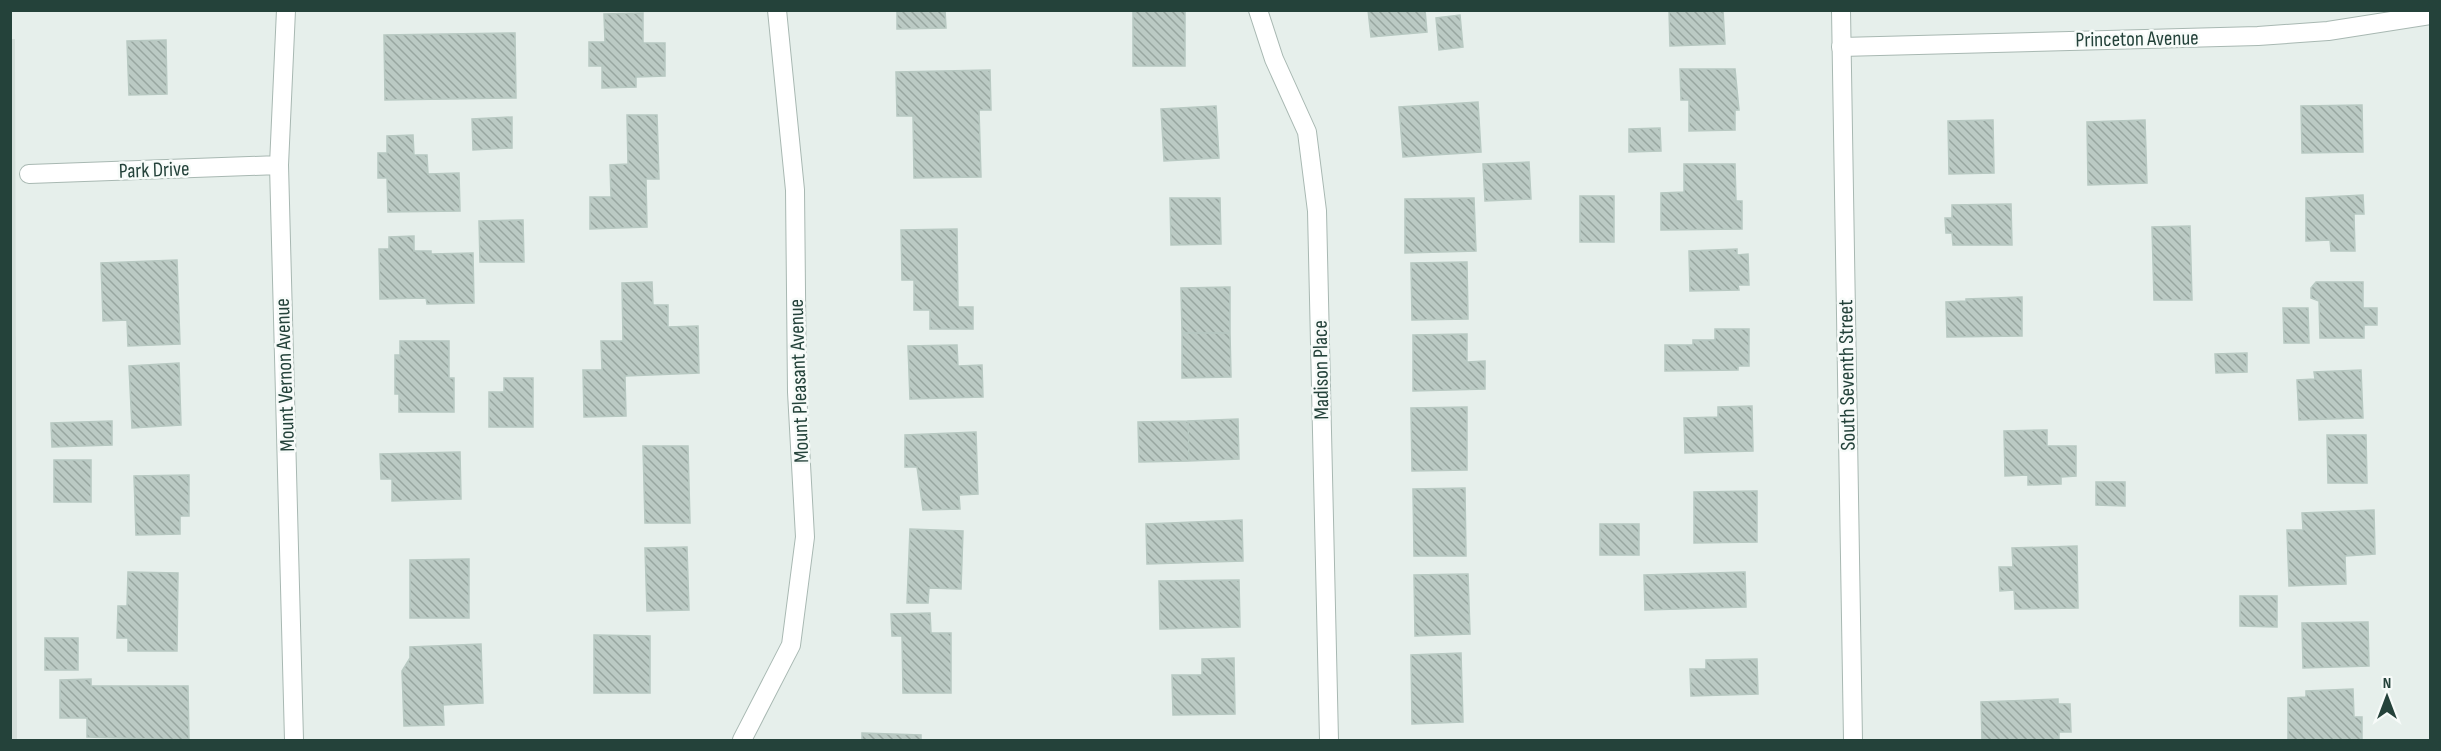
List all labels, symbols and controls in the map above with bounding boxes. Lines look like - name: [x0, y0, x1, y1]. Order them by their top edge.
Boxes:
- street label: Princeton Avenue: [2075, 25, 2199, 53]
- street label: Park Drive: [118, 156, 190, 184]
- street label: Mount Vernon Avenue: [270, 298, 300, 452]
- street label: Mount Pleasant Avenue: [784, 299, 814, 463]
- street label: South Seventh Street: [1833, 299, 1861, 451]
- street label: Madison Place: [1308, 320, 1334, 420]
- north arrow: [2357, 667, 2417, 727]
- text: N: [2383, 674, 2391, 693]

